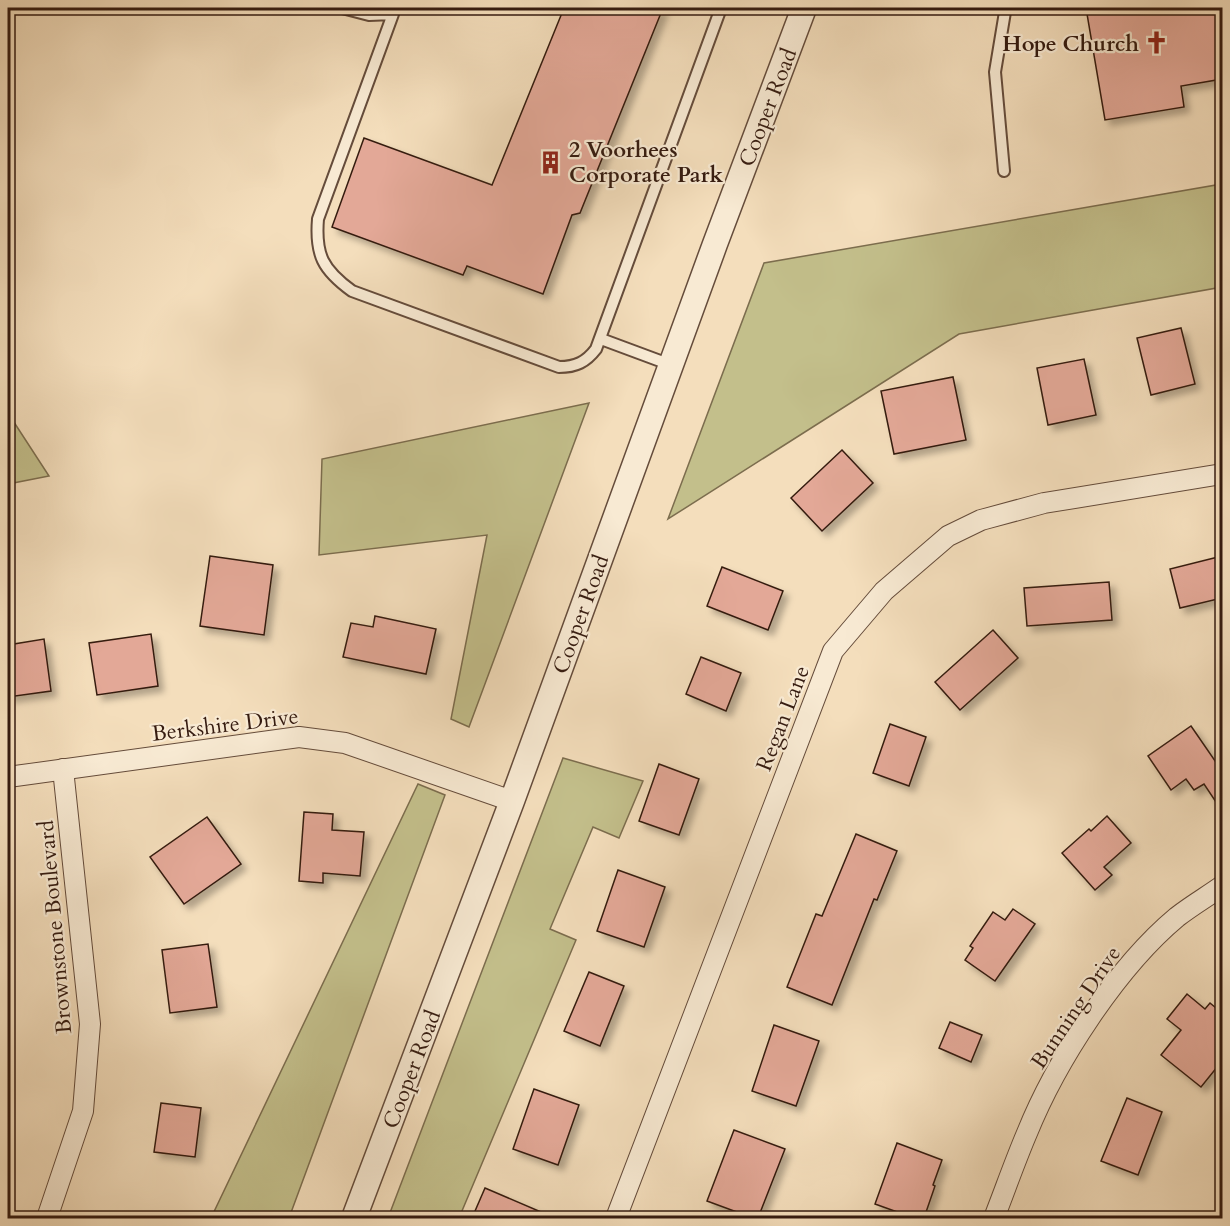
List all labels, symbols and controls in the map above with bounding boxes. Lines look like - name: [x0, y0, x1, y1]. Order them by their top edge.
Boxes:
- place label: Hope Church: [1002, 29, 1139, 59]
- church icon: Hope Church: [1144, 30, 1170, 56]
- street label: Cooper Road: [732, 44, 804, 171]
- place label: 2 Voorhees Corporate Park: [569, 135, 724, 190]
- building icon: 2 Voorhees Corporate Park: [538, 149, 564, 175]
- street label: Cooper Road: [546, 550, 616, 678]
- street label: Regan Lane: [749, 661, 817, 775]
- street label: Berkshire Drive: [150, 701, 300, 749]
- street label: Brownstone Boulevard: [31, 818, 79, 1035]
- street label: Bunning Drive: [1024, 940, 1128, 1075]
- street label: Cooper Road: [376, 1006, 448, 1133]

